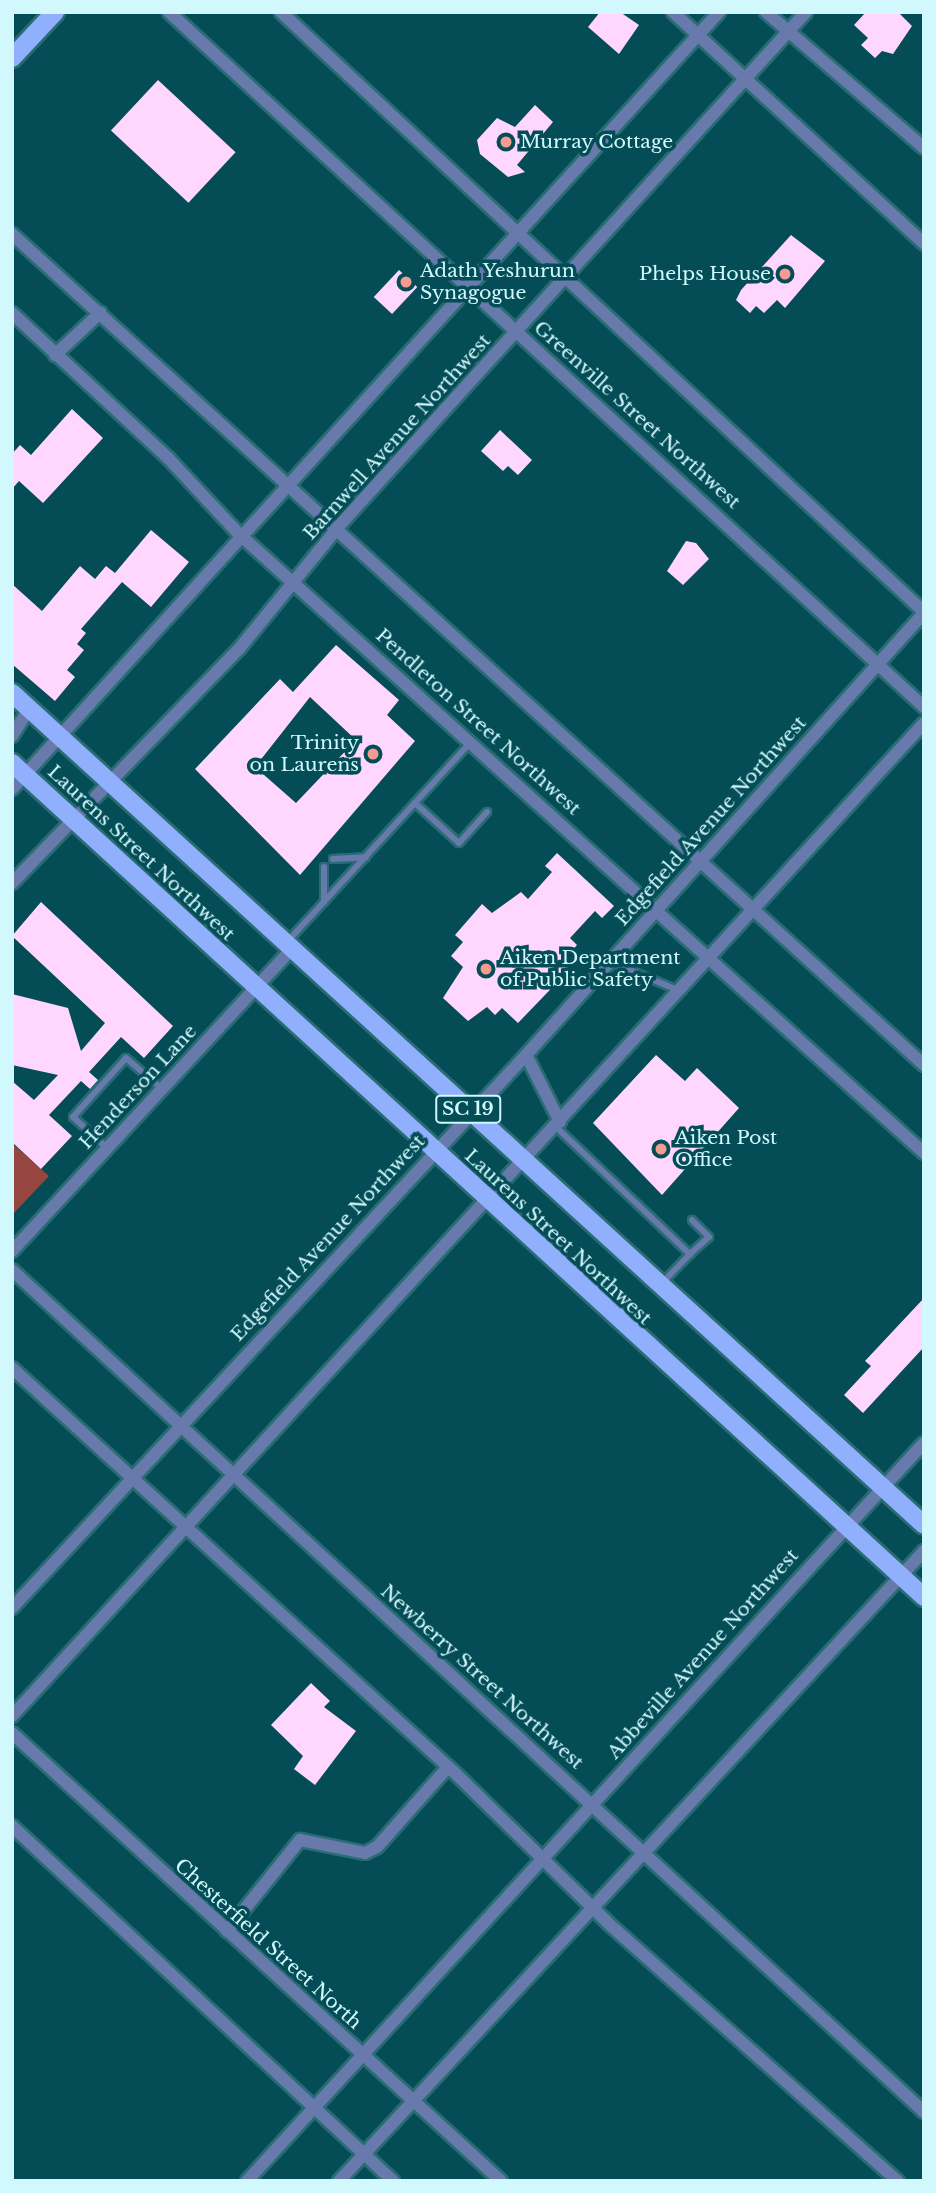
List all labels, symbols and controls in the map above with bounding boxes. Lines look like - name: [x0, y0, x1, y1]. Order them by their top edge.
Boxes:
- place label: Murray Cottage: [520, 131, 674, 153]
- marker: Murray Cottage: [498, 134, 514, 150]
- place label: Adath Yeshurun Synagogue: [420, 260, 576, 304]
- place label: Phelps House: [639, 263, 771, 285]
- marker: Phelps House: [777, 266, 793, 282]
- marker: Adath Yeshurun Synagogue: [398, 274, 414, 290]
- street label: Greenville Street Northwest: [529, 316, 745, 514]
- street label: Barnwell Avenue Northwest: [298, 329, 496, 545]
- street label: Pendleton Street Northwest: [371, 624, 585, 820]
- street label: Edgefield Avenue Northwest: [611, 711, 811, 931]
- place label: Trinity on Laurens: [250, 732, 359, 776]
- marker: Trinity on Laurens: [365, 746, 381, 762]
- street label: Laurens Street Northwest: [43, 760, 239, 946]
- place label: Aiken Department of Public Safety: [500, 947, 680, 991]
- marker: Aiken Department of Public Safety: [478, 961, 494, 977]
- street label: Henderson Lane: [75, 1020, 201, 1154]
- road number: SC 19: [435, 1094, 501, 1124]
- place label: Aiken Post Office: [675, 1127, 777, 1171]
- street label: Edgefield Avenue Northwest: [226, 1130, 430, 1346]
- marker: Aiken Post Office: [653, 1141, 669, 1157]
- street label: Laurens Street Northwest: [460, 1144, 656, 1330]
- street label: Abbeville Avenue Northwest: [602, 1544, 804, 1764]
- street label: Newberry Street Northwest: [376, 1580, 588, 1774]
- street label: Chesterfield Street North: [170, 1854, 366, 2034]

